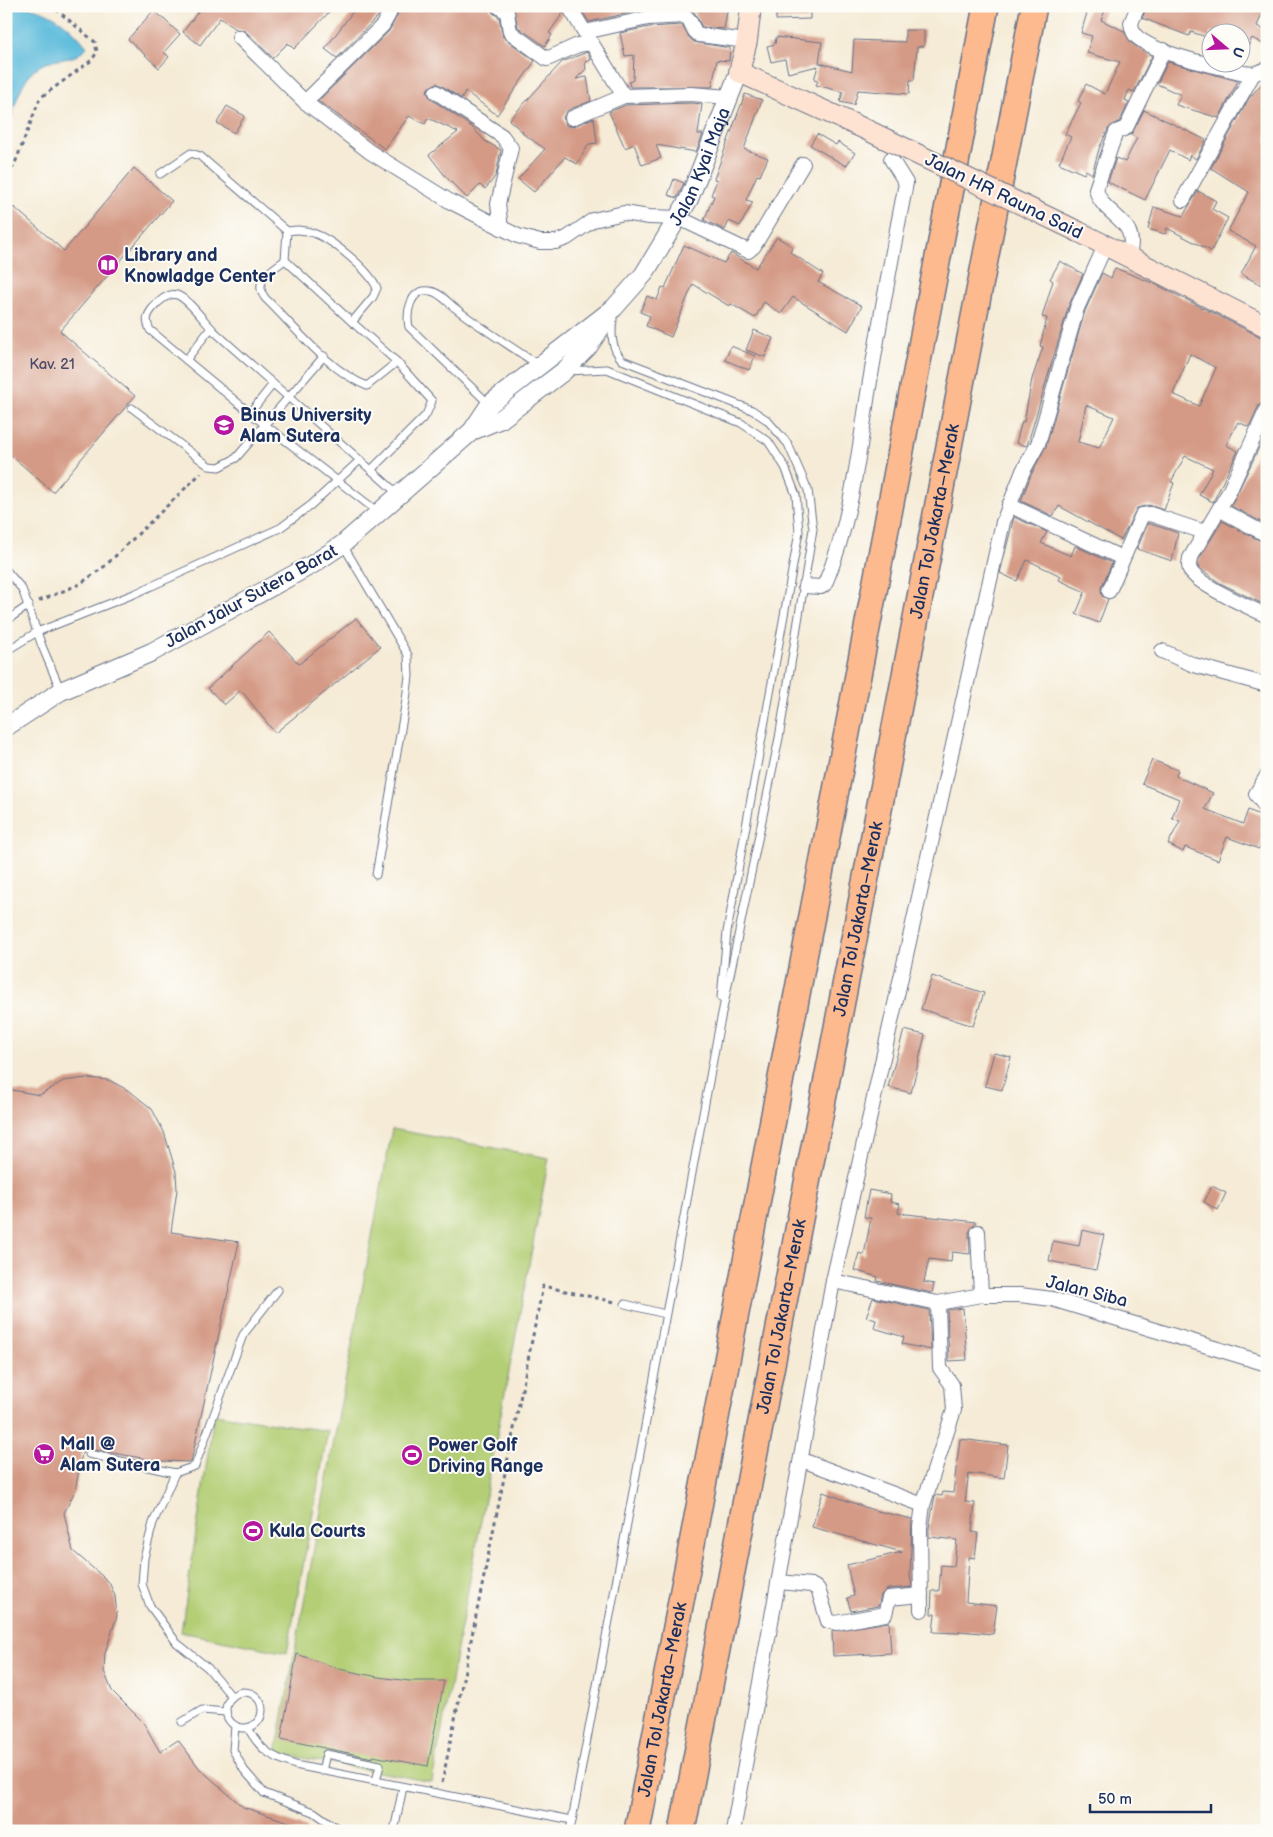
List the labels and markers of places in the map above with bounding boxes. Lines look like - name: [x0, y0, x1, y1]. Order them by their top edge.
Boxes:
- place label: Library and Knowladge Center: [124, 245, 276, 287]
- library icon: Library and Knowladge Center: [96, 253, 120, 277]
- place label: Binus University Alam Sutera: [239, 405, 372, 447]
- school or university icon: Binus University Alam Sutera: [212, 413, 236, 437]
- place label: Mall @ Alam Sutera: [59, 1434, 160, 1476]
- place label: Power Golf Driving Range: [428, 1435, 543, 1477]
- supermarket icon: Mall @ Alam Sutera: [32, 1442, 56, 1466]
- sports icon: Power Golf Driving Range: [400, 1443, 424, 1467]
- sports icon: Kula Courts: [241, 1519, 265, 1543]
- place label: Kula Courts: [269, 1521, 366, 1542]

